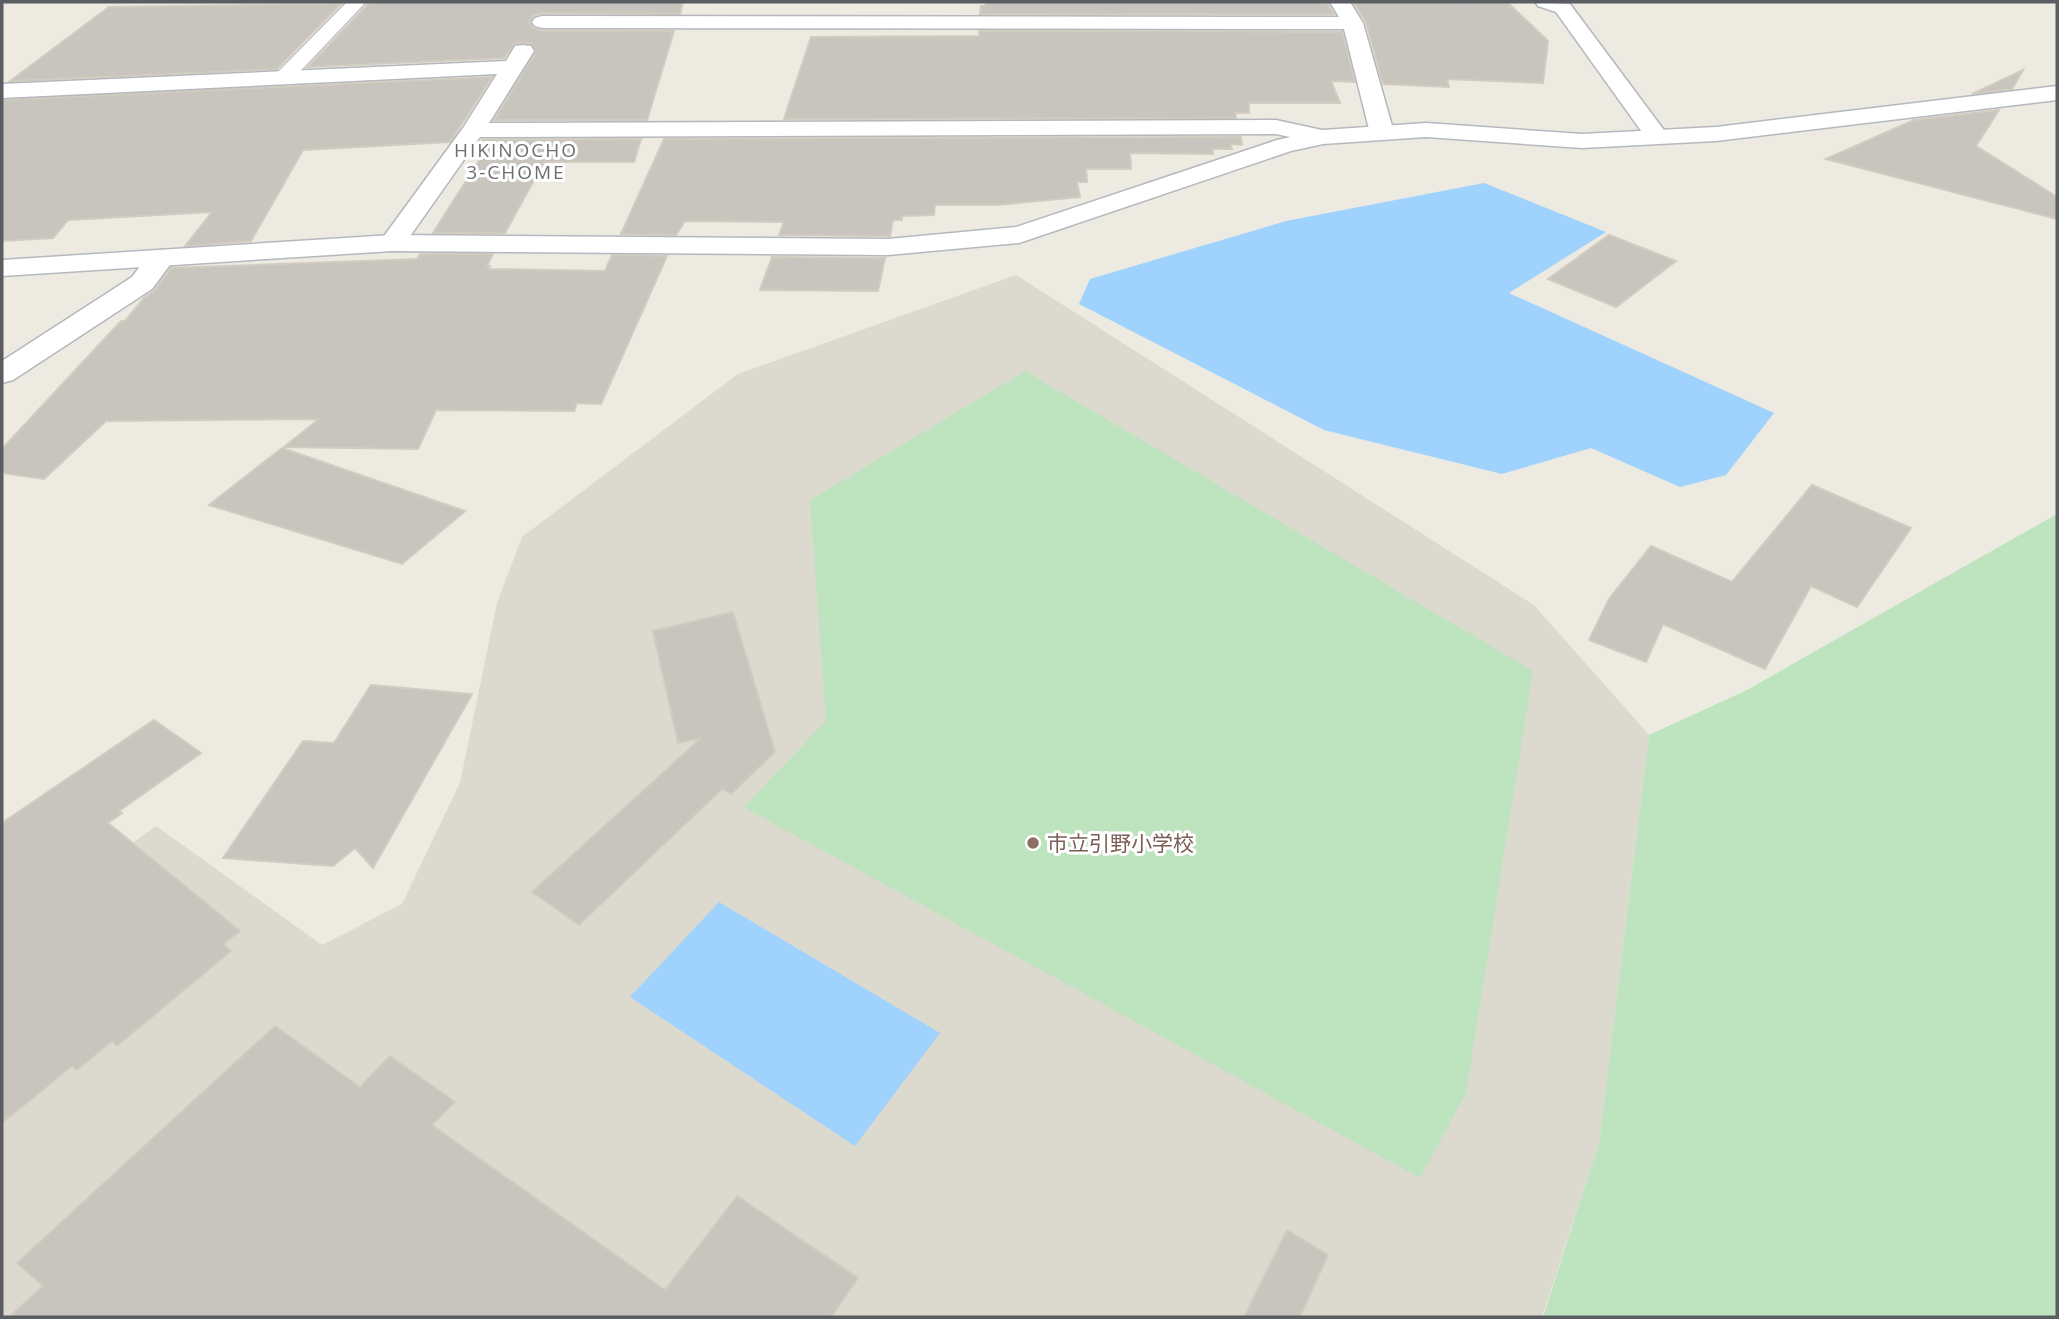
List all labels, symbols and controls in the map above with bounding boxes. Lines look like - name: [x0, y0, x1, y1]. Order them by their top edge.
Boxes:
- district label: HIKINOCHO 3-CHOME: [454, 137, 578, 185]
- place label: 市立引野小学校: [1047, 829, 1194, 857]
- marker: 市立引野小学校: [1025, 835, 1041, 851]

